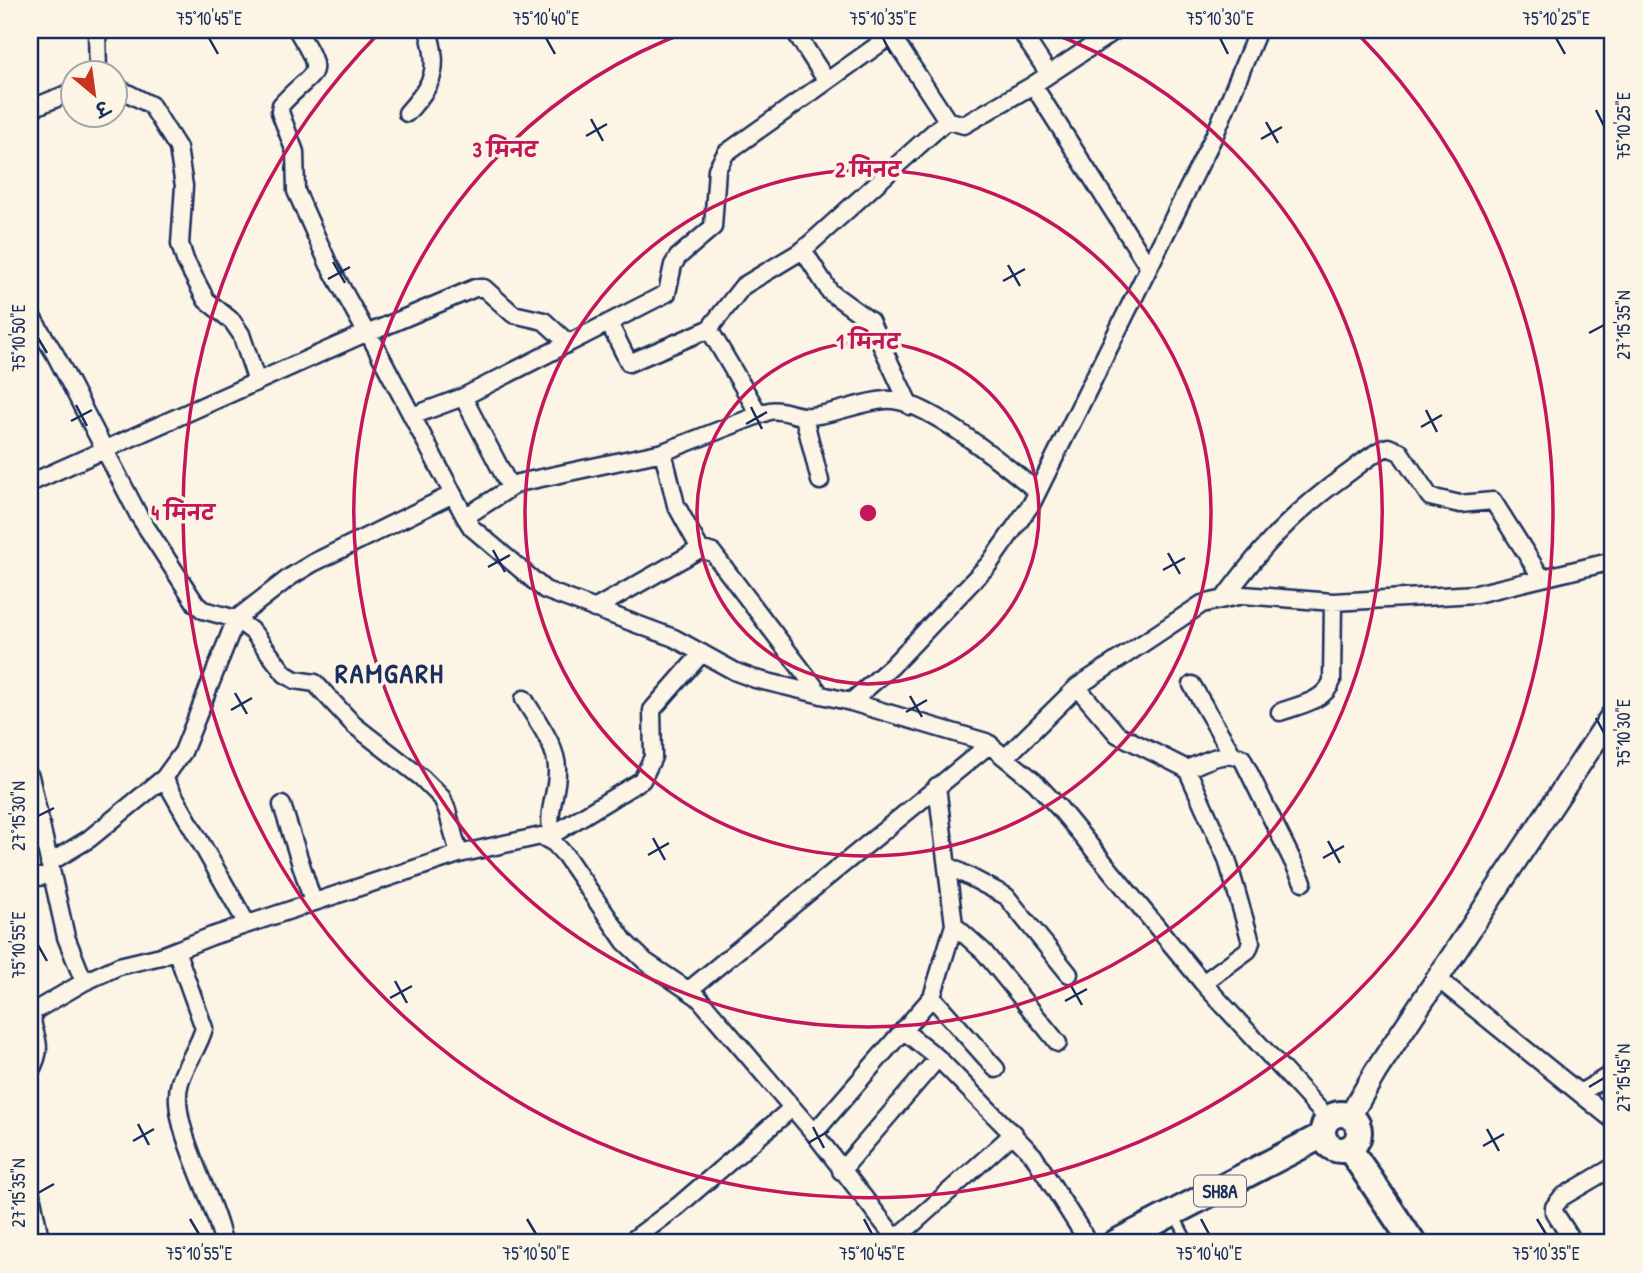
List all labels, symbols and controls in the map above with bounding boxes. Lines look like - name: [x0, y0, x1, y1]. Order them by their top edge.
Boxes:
- text: 75°10'45"E: [176, 6, 242, 31]
- text: 75°10'40"E: [513, 6, 579, 31]
- text: 75°10'35"E: [849, 6, 917, 31]
- text: 75°10'30"E: [1186, 6, 1254, 31]
- text: 75°10'25"E: [1522, 6, 1590, 31]
- north arrow: [60, 60, 130, 130]
- text: 75°10'25"E: [1611, 92, 1636, 160]
- text: उ: [88, 93, 116, 124]
- text: 3 मिनट: [472, 134, 540, 164]
- text: 2 मिनट: [835, 154, 903, 184]
- text: 27°15'35"N: [1611, 290, 1636, 360]
- text: 75°10'50"E: [6, 304, 31, 372]
- text: 1 मिनट: [836, 326, 902, 356]
- text: 4 मिनट: [151, 497, 217, 527]
- centre of rings: [856, 501, 880, 525]
- district label: RAMGARH: [335, 654, 445, 692]
- text: 75°10'30"E: [1611, 699, 1636, 767]
- text: 27°15'30"N: [6, 781, 31, 851]
- text: 75°10'55"E: [6, 912, 31, 978]
- text: 27°15'45"N: [1611, 1044, 1636, 1112]
- text: 27°15'35"N: [6, 1158, 31, 1228]
- road number: SH8A: [1194, 1176, 1246, 1206]
- text: 75°10'55"E: [166, 1241, 232, 1266]
- text: 75°10'50"E: [502, 1241, 570, 1266]
- text: 75°10'45"E: [839, 1241, 905, 1266]
- text: 75°10'40"E: [1176, 1241, 1242, 1266]
- text: 75°10'35"E: [1512, 1241, 1580, 1266]

